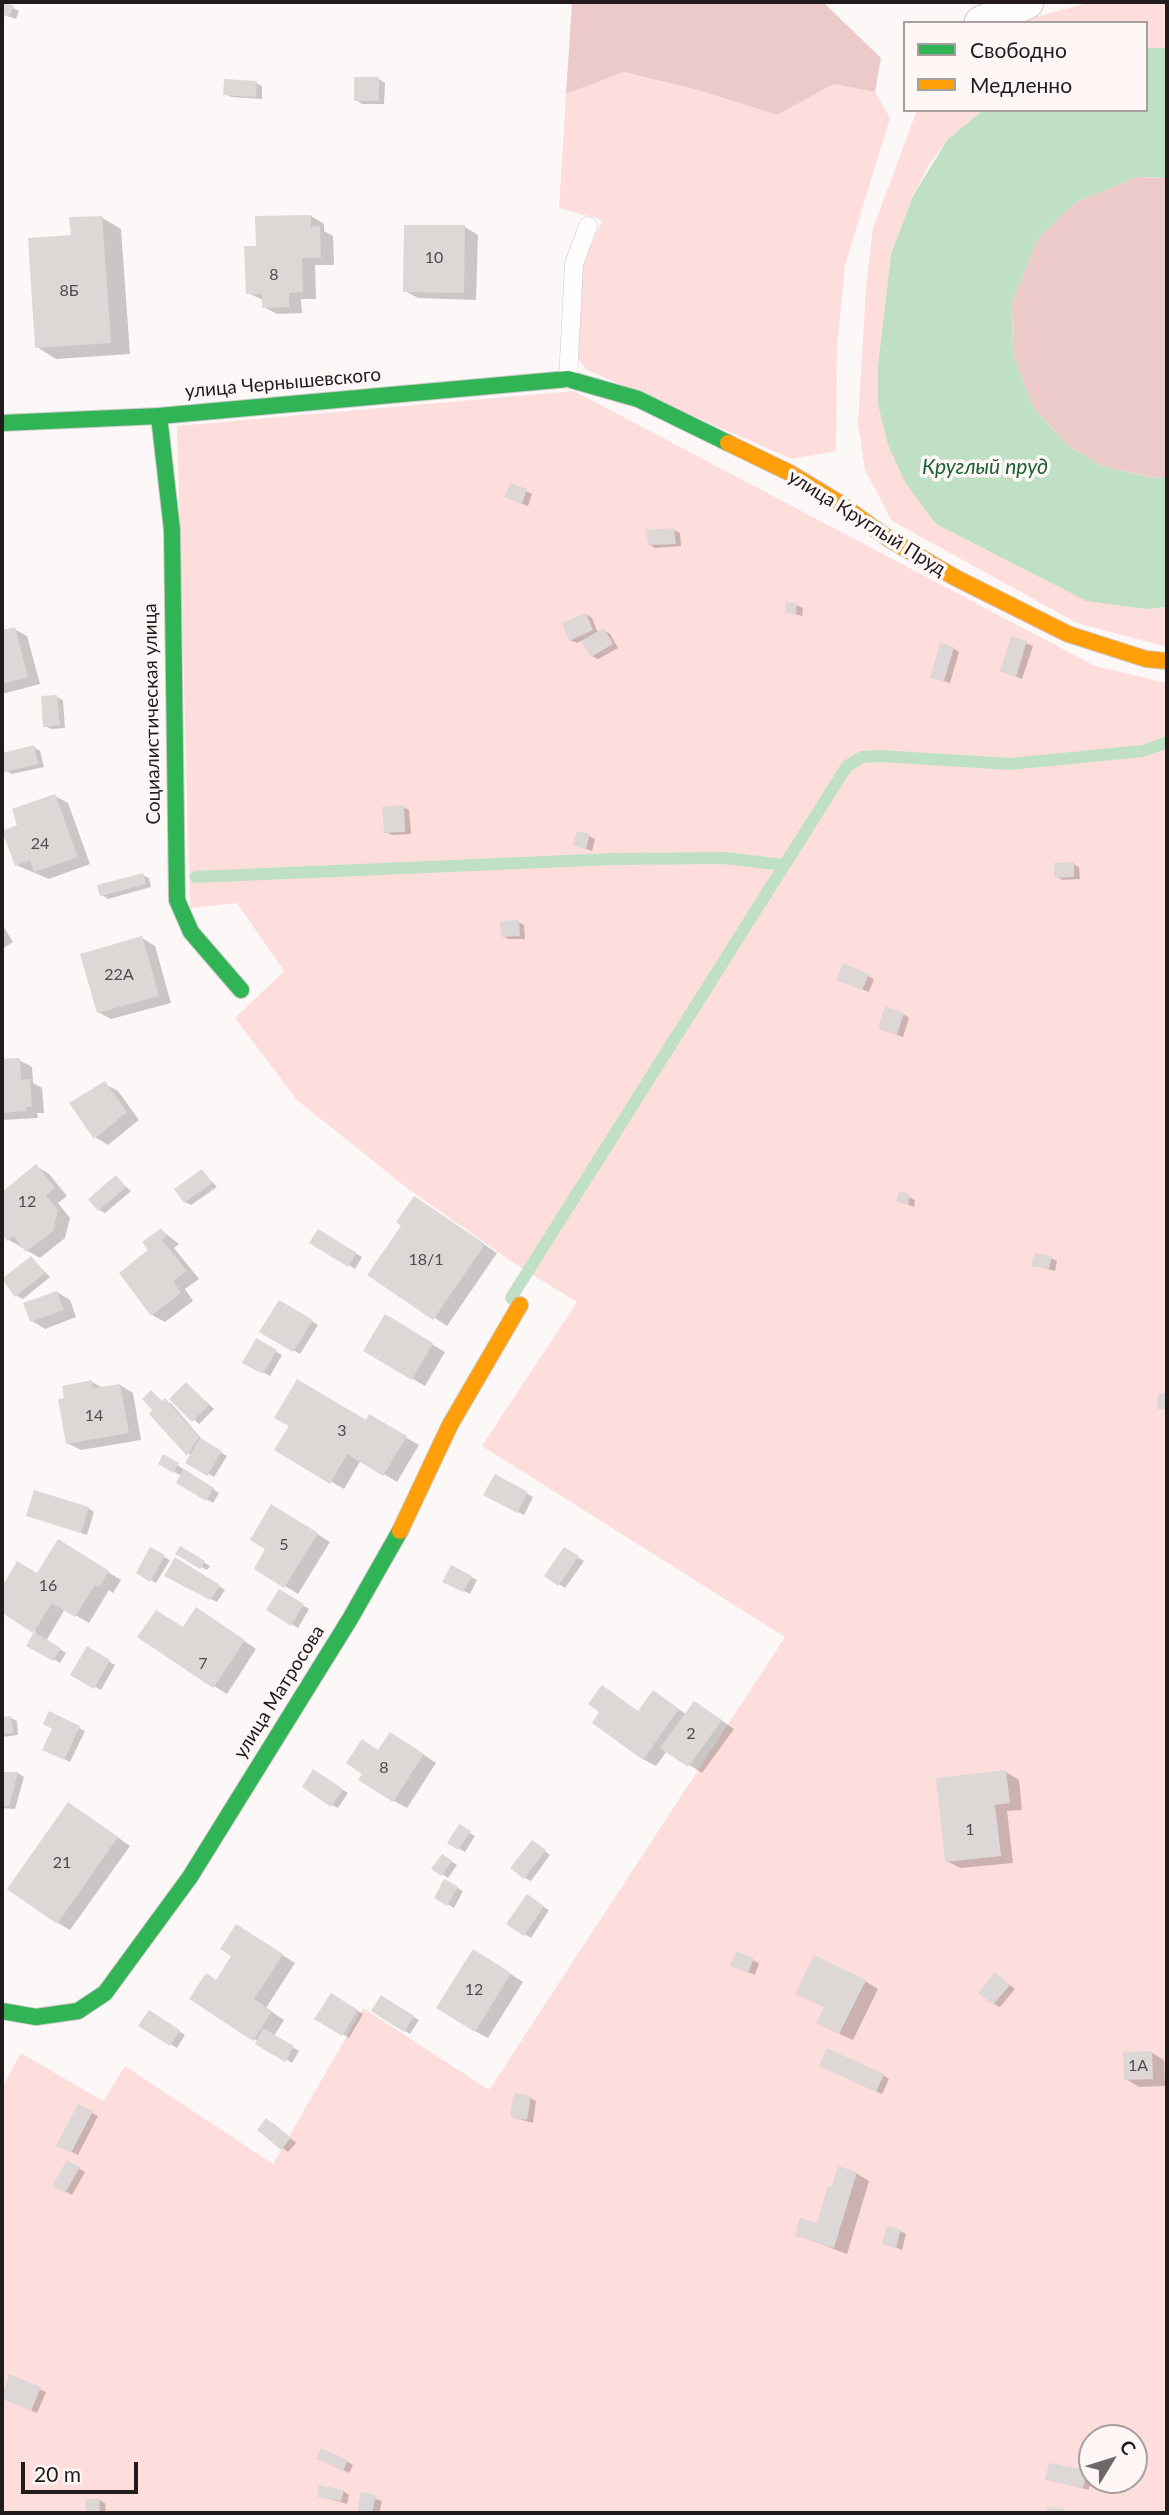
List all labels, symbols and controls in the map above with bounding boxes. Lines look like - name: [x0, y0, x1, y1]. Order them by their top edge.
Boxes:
- legend: [903, 21, 1148, 112]
- text: Свободно: [970, 37, 1067, 62]
- text: Медленно: [970, 72, 1072, 97]
- house number: 10: [425, 248, 443, 268]
- house number: 8: [269, 265, 279, 285]
- house number: 8Б: [59, 281, 79, 301]
- street label: улица Чернышевского: [184, 363, 382, 403]
- water label: Круглый пруд: [922, 454, 1048, 480]
- street label: улица Круглый Пруд: [784, 465, 950, 581]
- street label: Социалистическая улица: [139, 603, 165, 825]
- house number: 24: [31, 834, 49, 854]
- house number: 22А: [104, 965, 134, 985]
- house number: 12: [18, 1192, 36, 1212]
- house number: 18/1: [408, 1250, 444, 1270]
- house number: 14: [85, 1406, 103, 1426]
- house number: 3: [337, 1421, 347, 1441]
- house number: 5: [279, 1535, 289, 1555]
- house number: 16: [39, 1576, 57, 1596]
- street label: улица Матросова: [229, 1621, 329, 1763]
- house number: 7: [198, 1654, 208, 1674]
- house number: 2: [686, 1724, 696, 1744]
- house number: 8: [379, 1758, 389, 1778]
- house number: 1: [965, 1820, 975, 1840]
- house number: 21: [53, 1853, 71, 1873]
- house number: 12: [465, 1980, 483, 2000]
- house number: 1А: [1128, 2056, 1148, 2076]
- north arrow: [1078, 2424, 1148, 2494]
- text: С: [1115, 2435, 1141, 2459]
- scale bar: [24, 2448, 142, 2492]
- text: 20 m: [34, 2461, 81, 2486]

